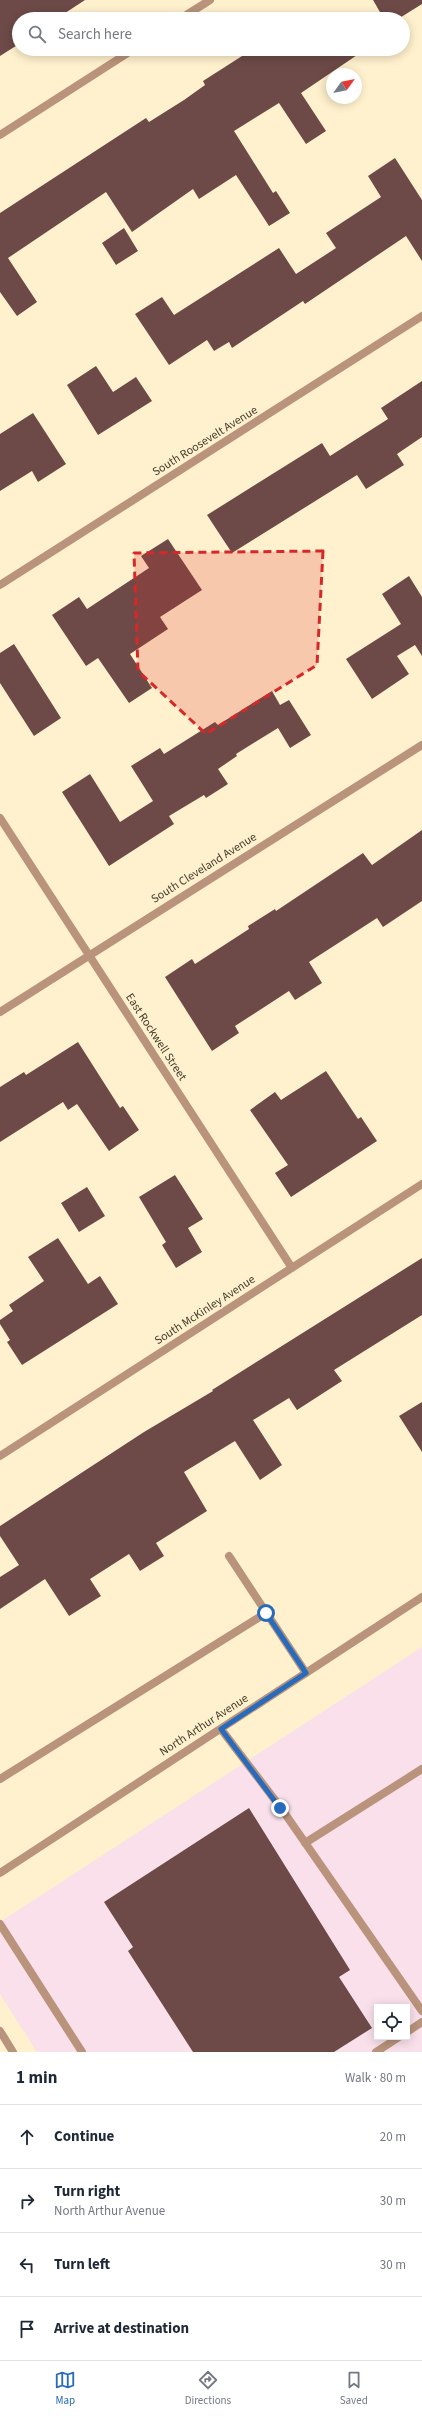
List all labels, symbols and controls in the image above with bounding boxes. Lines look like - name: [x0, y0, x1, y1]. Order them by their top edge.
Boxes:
- search box: [12, 12, 410, 56]
- icon: search: [26, 23, 48, 45]
- text: Search here: [58, 24, 132, 45]
- north arrow: [326, 68, 362, 104]
- street label: South Roosevelt Avenue: [149, 402, 261, 480]
- street label: South Cleveland Avenue: [148, 829, 260, 907]
- street label: East Rockwell Street: [121, 990, 191, 1084]
- street label: South McKinley Avenue: [151, 1271, 259, 1349]
- route start: [257, 1604, 275, 1622]
- street label: North Arthur Avenue: [156, 1690, 252, 1760]
- route end: [271, 1799, 289, 1817]
- map controls: [374, 2004, 410, 2040]
- button: locate: [374, 2004, 410, 2040]
- text: 1 min: [16, 2066, 57, 2090]
- text: Walk · 80 m: [345, 2069, 406, 2087]
- icon: ahead: [16, 2126, 38, 2148]
- text: Continue: [54, 2126, 114, 2147]
- text: 20 m: [380, 2128, 406, 2146]
- text: Turn right: [54, 2181, 120, 2202]
- icon: right: [16, 2190, 38, 2212]
- text: 30 m: [380, 2192, 406, 2210]
- text: North Arthur Avenue: [54, 2202, 165, 2220]
- icon: left: [16, 2254, 38, 2276]
- text: Turn left: [54, 2254, 110, 2275]
- text: 30 m: [380, 2256, 406, 2274]
- icon: arrive: [16, 2318, 38, 2340]
- text: Arrive at destination: [54, 2318, 189, 2339]
- tab: Map: [54, 2369, 76, 2408]
- tab: Directions: [185, 2369, 231, 2408]
- tab: Saved: [340, 2369, 368, 2408]

